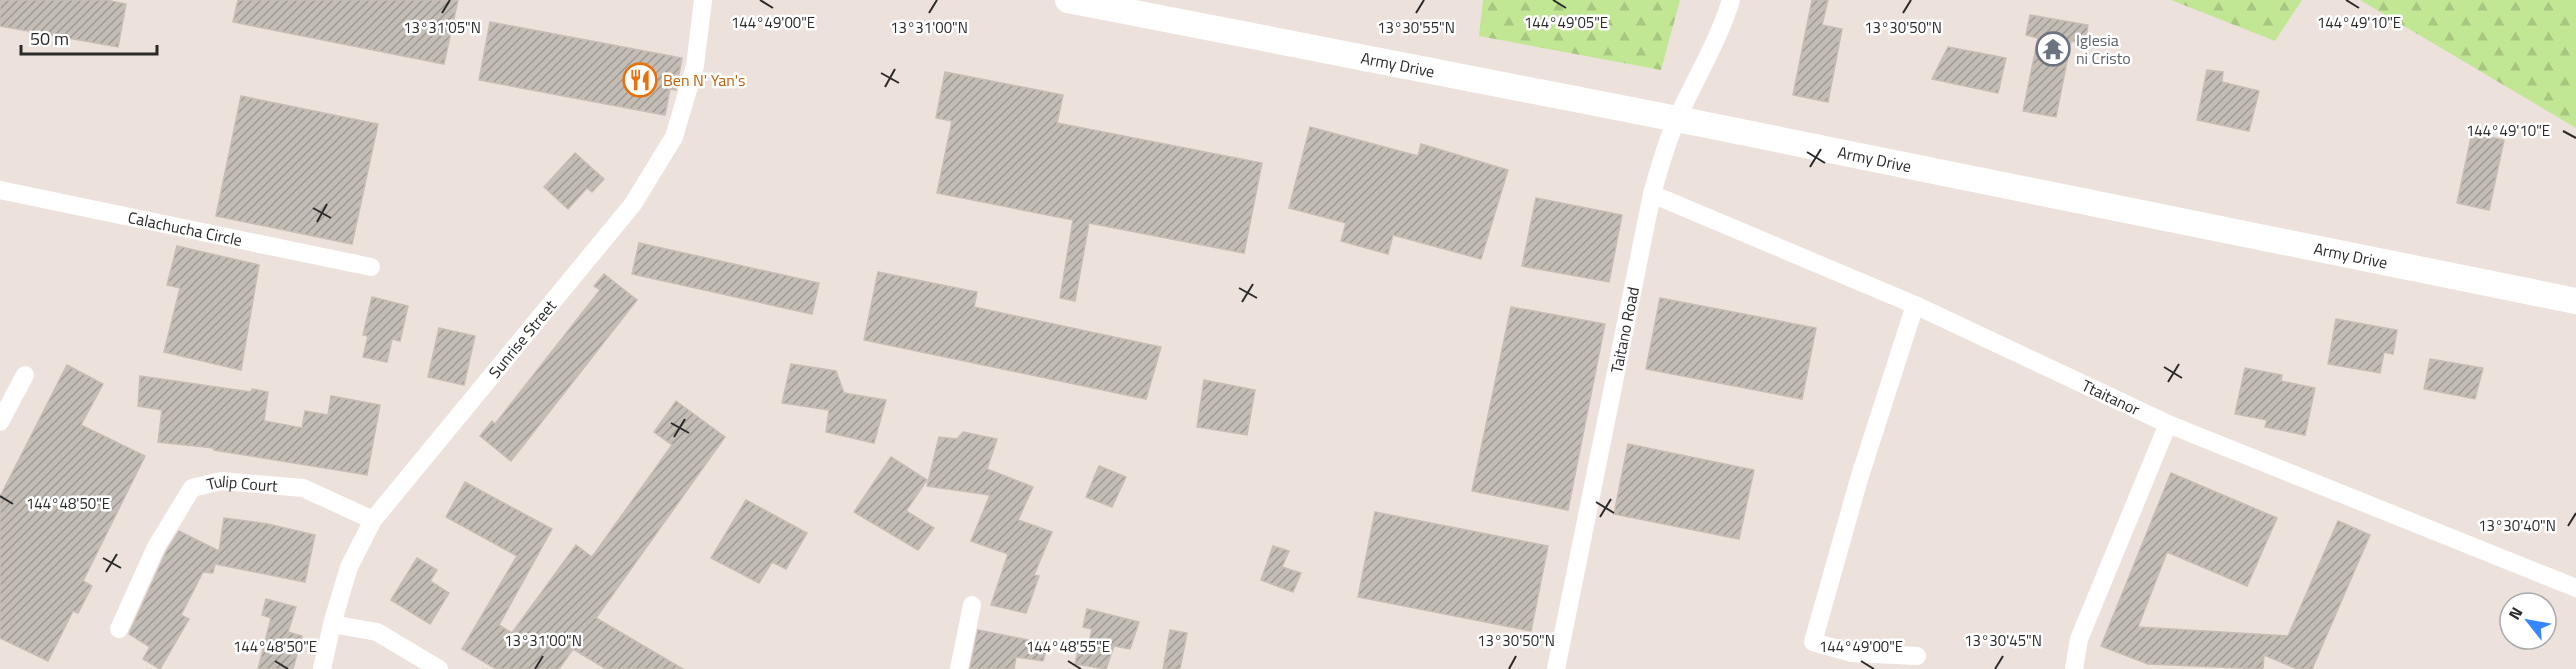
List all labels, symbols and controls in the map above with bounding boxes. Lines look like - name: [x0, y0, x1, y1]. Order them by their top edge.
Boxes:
- text: 144°49'00"E: [731, 11, 815, 34]
- text: 144°49'05"E: [1524, 11, 1608, 34]
- text: 144°49'10"E: [2317, 11, 2401, 34]
- text: 13°31'05"N: [403, 16, 481, 39]
- text: 13°31'00"N: [890, 16, 968, 39]
- text: 13°30'55"N: [1377, 16, 1455, 39]
- text: 13°30'50"N: [1864, 16, 1942, 39]
- scale bar: [21, 18, 158, 56]
- text: 50 m: [30, 25, 69, 52]
- place label: Iglesia ni Cristo: [2076, 28, 2131, 70]
- temple icon: Iglesia ni Cristo: [2035, 31, 2071, 67]
- street label: Army Drive: [1359, 45, 1437, 83]
- restaurant icon: Ben N' Yan's: [622, 62, 658, 98]
- place label: Ben N' Yan's: [663, 68, 745, 92]
- text: 144°49'10"E: [2466, 119, 2550, 142]
- street label: Army Drive: [1835, 140, 1913, 178]
- street label: Calachucha Circle: [126, 205, 244, 252]
- street label: Army Drive: [2312, 236, 2390, 275]
- street label: Taitano Road: [1604, 285, 1645, 375]
- street label: Sunrise Street: [483, 294, 562, 383]
- street label: Ttaitanor: [2078, 373, 2144, 421]
- street label: Tulip Court: [204, 469, 279, 498]
- text: 144°48'50"E: [26, 492, 110, 515]
- text: 13°30'40"N: [2478, 514, 2556, 537]
- north arrow: [2498, 591, 2558, 651]
- text: N: [2502, 602, 2528, 624]
- text: 13°31'00"N: [504, 629, 582, 652]
- text: 13°30'50"N: [1477, 629, 1555, 652]
- text: 13°30'45"N: [1964, 629, 2042, 652]
- text: 144°48'50"E: [233, 635, 317, 658]
- text: 144°48'55"E: [1026, 635, 1110, 658]
- text: 144°49'00"E: [1819, 635, 1903, 658]

